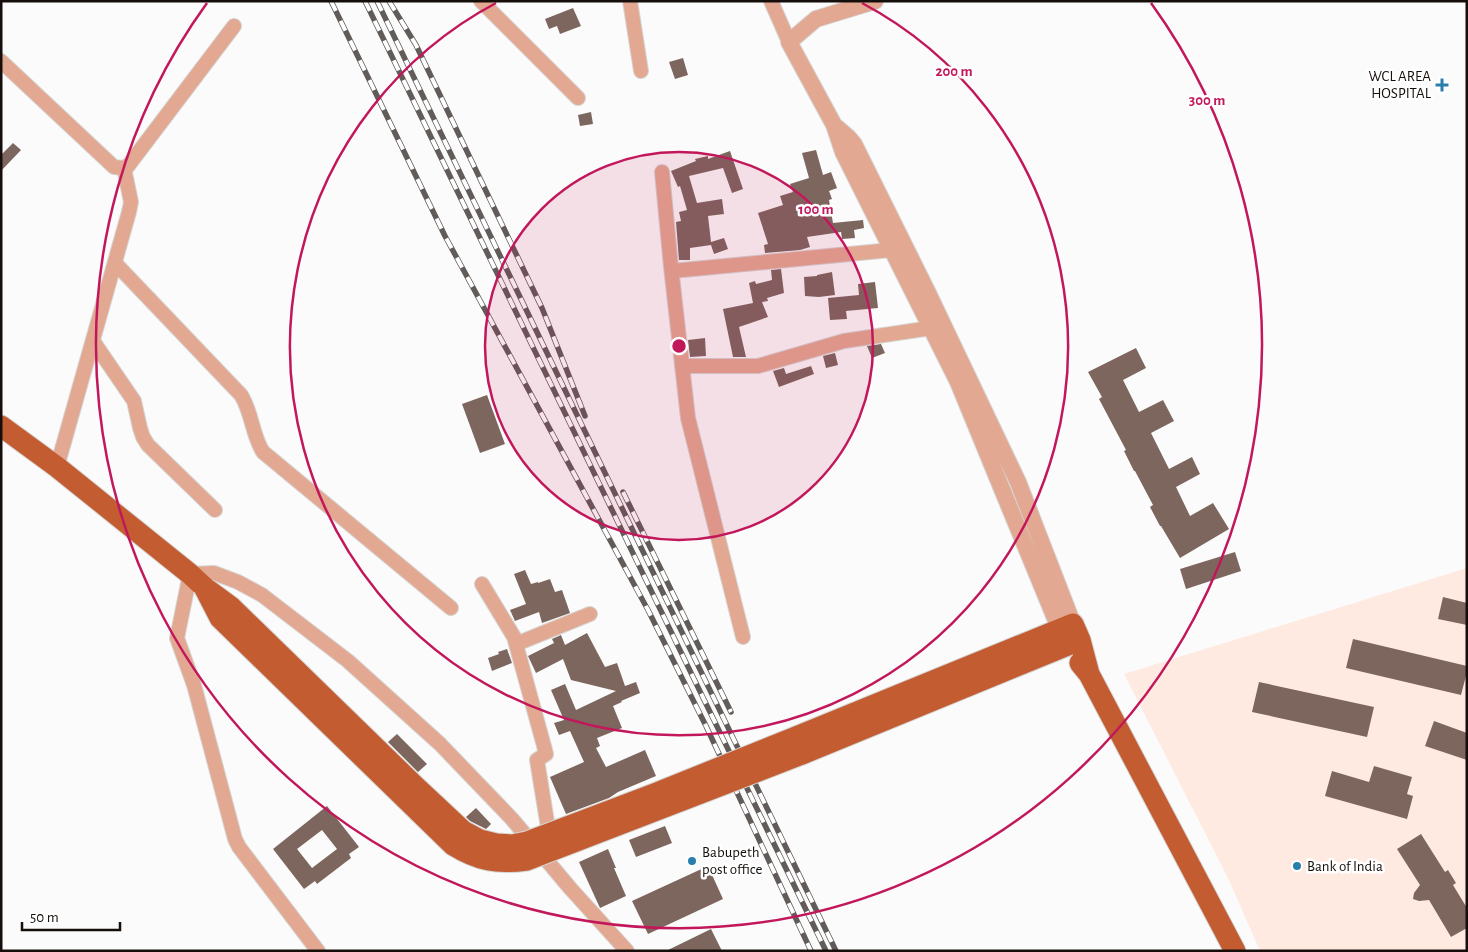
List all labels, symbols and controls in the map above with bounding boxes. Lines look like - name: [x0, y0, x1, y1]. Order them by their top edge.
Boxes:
- text: 200 m: [935, 64, 973, 79]
- place label: WCL AREA HOSPITAL: [1368, 69, 1432, 101]
- marker: WCL AREA HOSPITAL: [1435, 78, 1449, 92]
- text: 300 m: [1189, 93, 1225, 108]
- text: 100 m: [798, 202, 834, 217]
- centre of rings: [670, 337, 688, 355]
- place label: Babupeth post office: [702, 845, 763, 877]
- marker: Babupeth post office: [686, 855, 698, 867]
- place label: Bank of India: [1307, 859, 1383, 874]
- marker: Bank of India: [1291, 860, 1303, 872]
- scale bar: [22, 900, 120, 932]
- text: 50 m: [30, 910, 59, 925]

